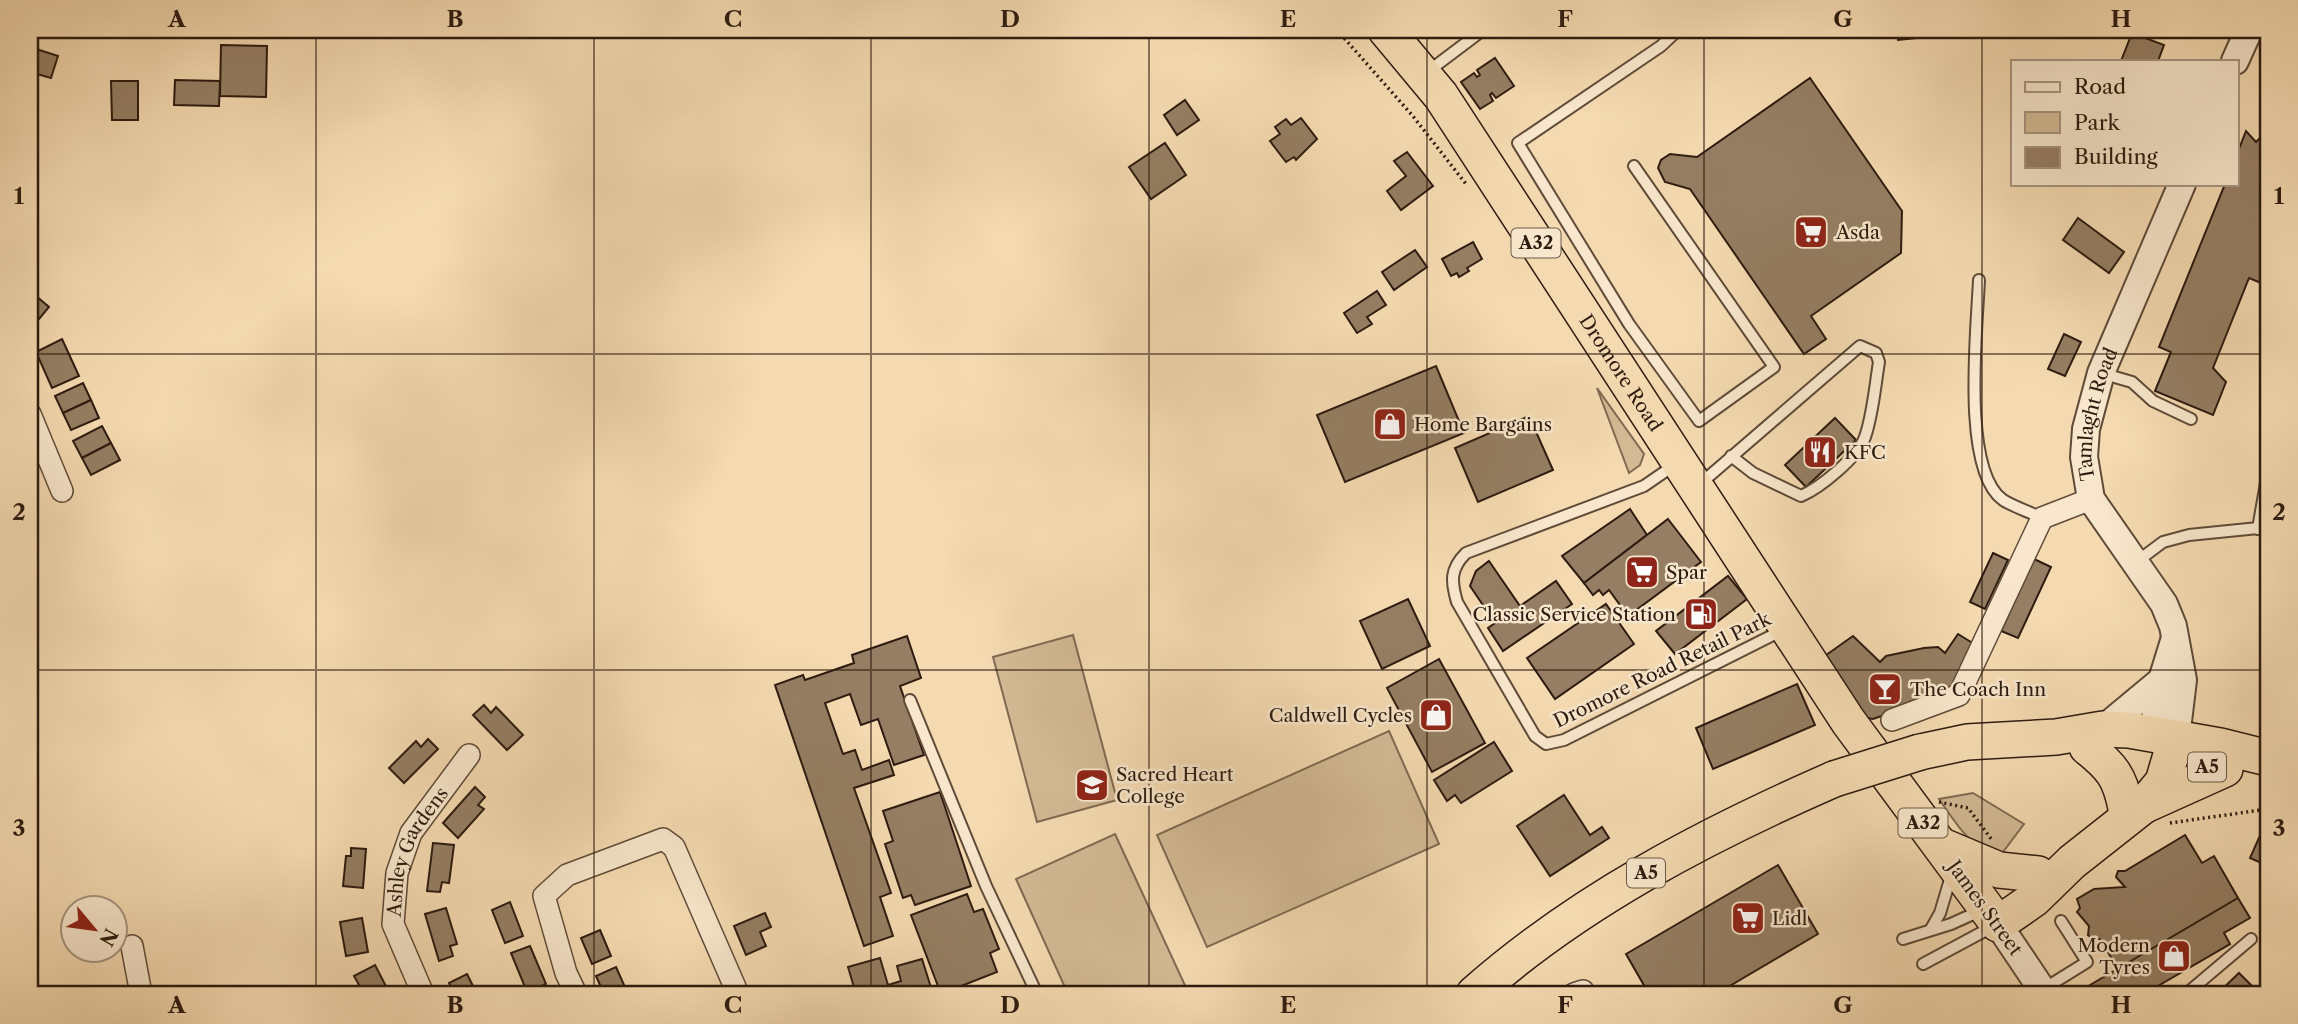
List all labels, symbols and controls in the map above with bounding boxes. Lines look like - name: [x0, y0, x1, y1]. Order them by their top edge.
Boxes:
- text: A: [167, 5, 187, 33]
- text: B: [446, 5, 464, 33]
- text: C: [724, 5, 742, 33]
- text: D: [1000, 5, 1020, 33]
- text: E: [1280, 5, 1296, 33]
- text: F: [1557, 5, 1573, 33]
- text: G: [1833, 5, 1853, 33]
- text: H: [2111, 5, 2132, 33]
- legend: [2011, 60, 2238, 186]
- text: Road: [2074, 74, 2126, 99]
- text: Park: [2074, 110, 2120, 135]
- text: Building: [2074, 144, 2159, 169]
- text: 1: [14, 182, 25, 210]
- text: 1: [2274, 182, 2285, 210]
- supermarket icon: Asda: [1792, 213, 1830, 251]
- place label: Asda: [1835, 221, 1880, 244]
- road number: A32: [1512, 229, 1560, 258]
- street label: Dromore Road: [1575, 310, 1668, 436]
- street label: Tamlaght Road: [2072, 344, 2122, 482]
- shop icon: Home Bargains: [1371, 405, 1409, 443]
- place label: Home Bargains: [1414, 413, 1552, 436]
- restaurant icon: KFC: [1801, 433, 1839, 471]
- place label: KFC: [1844, 441, 1886, 464]
- text: 2: [12, 498, 26, 526]
- text: 2: [2272, 498, 2286, 526]
- supermarket icon: Spar: [1623, 553, 1661, 591]
- place label: Spar: [1666, 561, 1707, 584]
- fuel station icon: Classic Service Station: [1682, 595, 1720, 633]
- place label: Classic Service Station: [1472, 603, 1676, 626]
- street label: Dromore Road Retail Park: [1550, 607, 1775, 733]
- bar icon: The Coach Inn: [1866, 670, 1904, 708]
- place label: The Coach Inn: [1910, 678, 2046, 701]
- shop icon: Caldwell Cycles: [1417, 696, 1455, 734]
- place label: Caldwell Cycles: [1269, 704, 1412, 727]
- road number: A5: [2188, 752, 2226, 782]
- place label: Sacred Heart College: [1116, 763, 1234, 808]
- school or university icon: Sacred Heart College: [1073, 766, 1111, 804]
- street label: Ashley Gardens: [382, 782, 453, 918]
- road number: A32: [1898, 808, 1948, 838]
- text: 3: [13, 814, 26, 842]
- text: 3: [2273, 814, 2286, 842]
- street label: James Street: [1941, 854, 2027, 960]
- road number: A5: [1627, 858, 1665, 888]
- north arrow: [60, 894, 130, 964]
- supermarket icon: Lidl: [1729, 899, 1767, 937]
- place label: Lidl: [1772, 907, 1808, 930]
- text: N: [94, 924, 122, 950]
- place label: Modern Tyres: [2078, 934, 2150, 979]
- shop icon: Modern Tyres: [2155, 937, 2193, 975]
- text: A: [167, 991, 187, 1019]
- text: B: [446, 991, 464, 1019]
- text: C: [724, 991, 742, 1019]
- text: D: [1000, 991, 1020, 1019]
- text: E: [1280, 991, 1296, 1019]
- text: F: [1557, 991, 1573, 1019]
- text: G: [1833, 991, 1853, 1019]
- text: H: [2111, 991, 2132, 1019]

